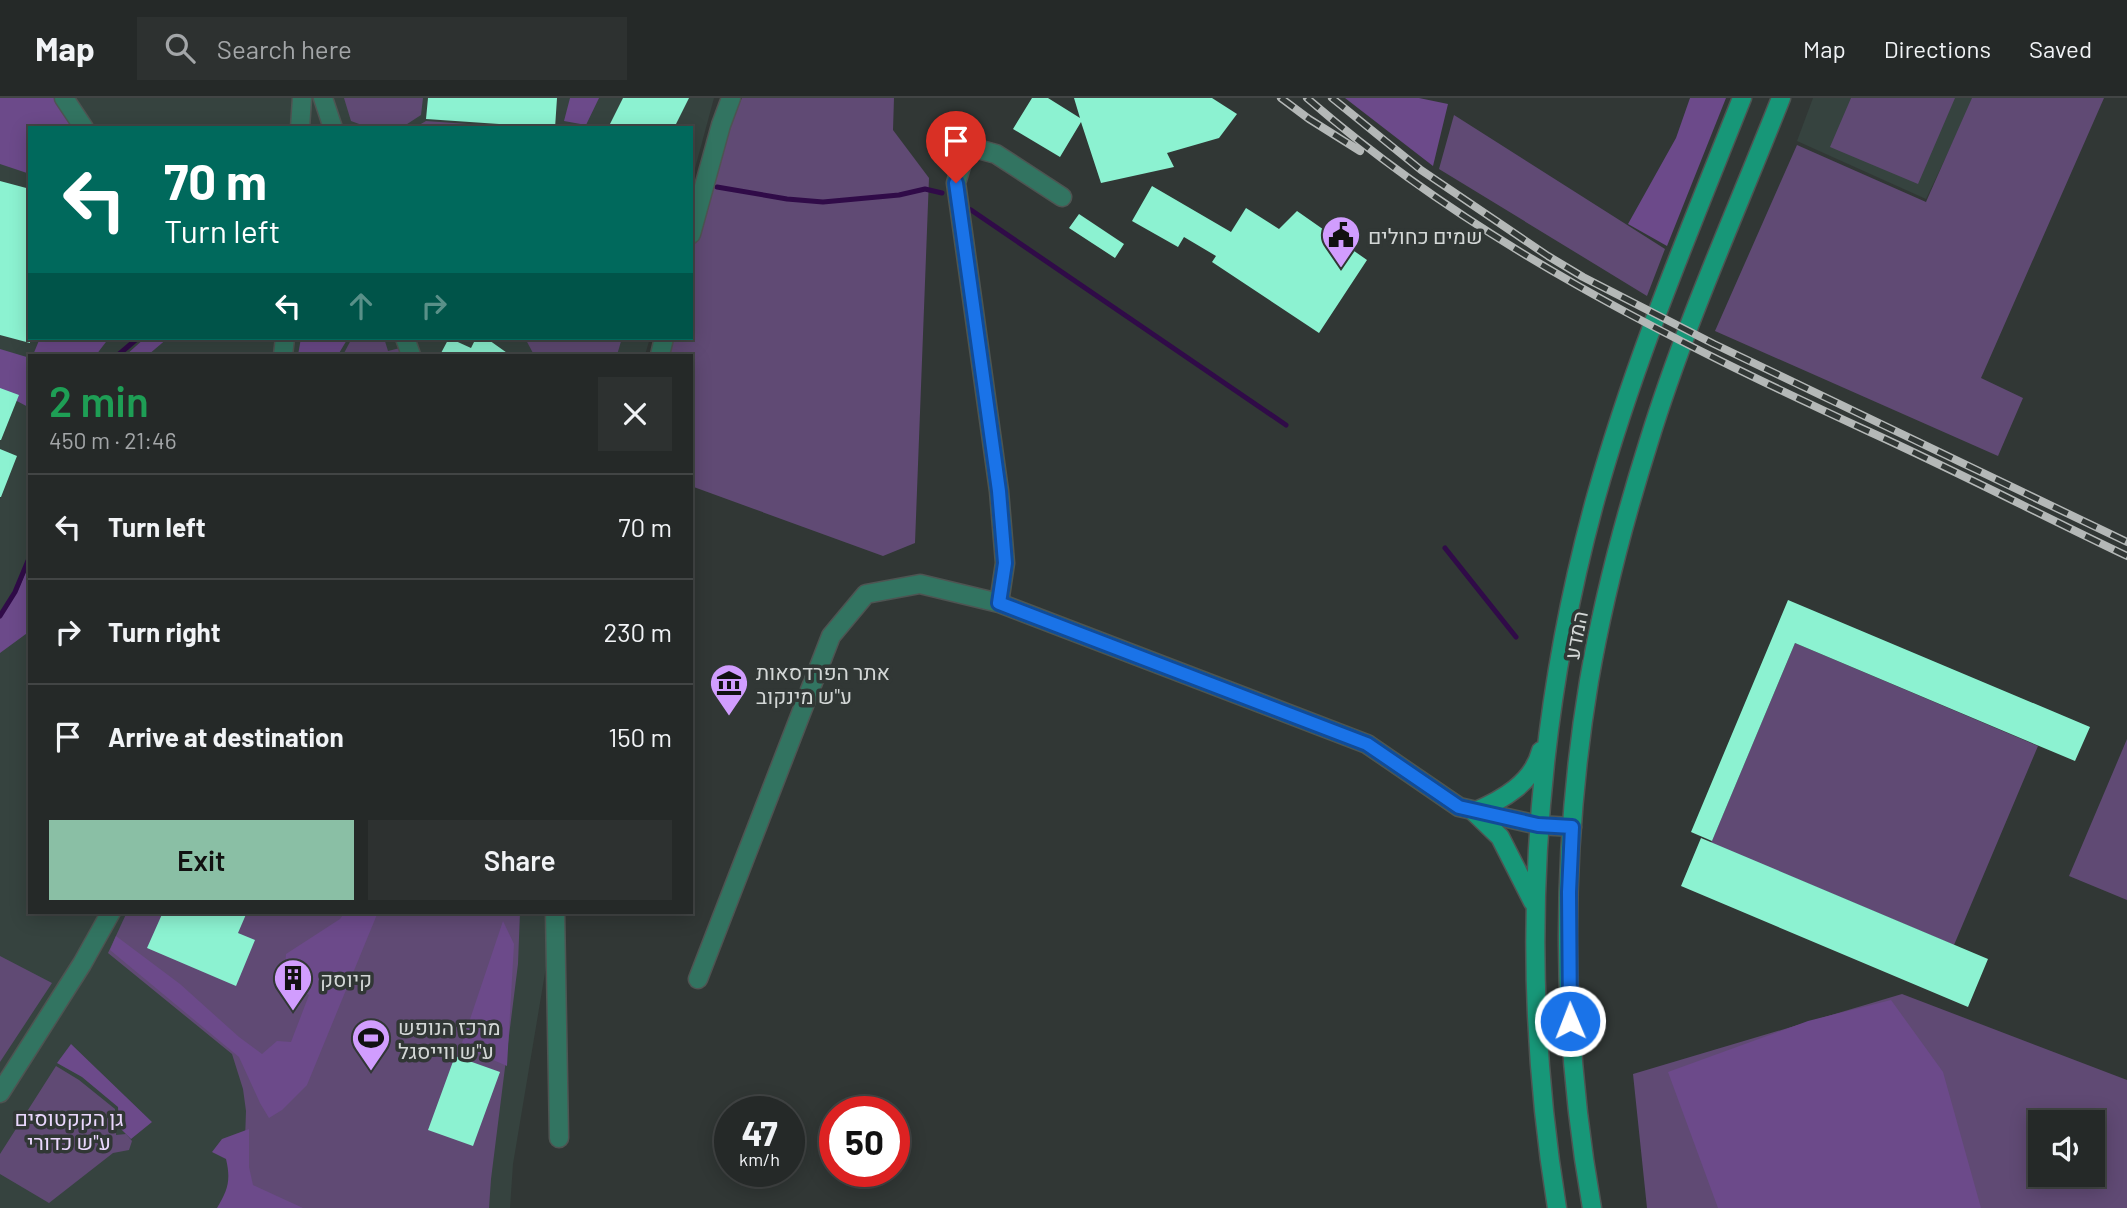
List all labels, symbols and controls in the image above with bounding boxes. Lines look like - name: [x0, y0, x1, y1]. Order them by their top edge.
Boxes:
- search box: [137, 17, 627, 80]
- text: Map: [35, 28, 95, 68]
- icon: search: [161, 29, 199, 67]
- text: Search here: [217, 33, 352, 64]
- text: Map: [1803, 34, 1846, 63]
- text: Directions: [1884, 34, 1991, 63]
- text: Saved: [2029, 34, 2092, 63]
- pin: [926, 111, 986, 183]
- icon: arrive: [937, 122, 975, 160]
- text: 70 m: [164, 151, 267, 210]
- icon: left: [49, 154, 140, 245]
- text: Turn left: [164, 211, 281, 249]
- public building icon: שמים כחולים: [1320, 214, 1362, 269]
- place label: שמים כחולים: [1368, 223, 1483, 248]
- icon: left: [269, 287, 307, 325]
- icon: ahead: [342, 287, 380, 325]
- icon: right: [415, 287, 453, 325]
- text: 2 min: [49, 375, 149, 425]
- button: close: [598, 377, 672, 451]
- text: 450 m · 21:46: [49, 426, 177, 454]
- icon: left: [49, 508, 87, 546]
- text: Turn left: [108, 511, 206, 542]
- text: 70 m: [618, 511, 672, 542]
- street label: המדע: [1558, 609, 1592, 661]
- icon: right: [49, 613, 87, 651]
- text: Turn right: [108, 616, 221, 647]
- text: 230 m: [603, 616, 672, 647]
- place label: אתר הפרדסאות ע"ש מינקוב: [756, 659, 890, 708]
- museum icon: אתר הפרדסאות ע"ש מינקוב: [708, 662, 750, 717]
- icon: arrive: [49, 718, 87, 756]
- text: Arrive at destination: [108, 721, 344, 752]
- text: 150 m: [608, 721, 672, 752]
- button: Exit: [49, 820, 354, 900]
- button: Share: [368, 820, 672, 900]
- building icon: קיוסק: [272, 957, 314, 1012]
- place label: קיוסק: [320, 966, 372, 991]
- position arrow: [1533, 984, 1607, 1058]
- place label: מרכז הנופש ע"ש ווייסגל: [398, 1014, 501, 1063]
- sports icon: מרכז הנופש ע"ש ווייסגל: [350, 1017, 392, 1072]
- speed limit sign: 50: [819, 1096, 910, 1187]
- park label: גן הקקטוסים ע"ש כדורי: [14, 1105, 124, 1154]
- map controls: [2028, 1110, 2105, 1187]
- button: sound: [2028, 1110, 2105, 1187]
- text: 47: [741, 1111, 778, 1153]
- text: km/h: [739, 1148, 780, 1170]

